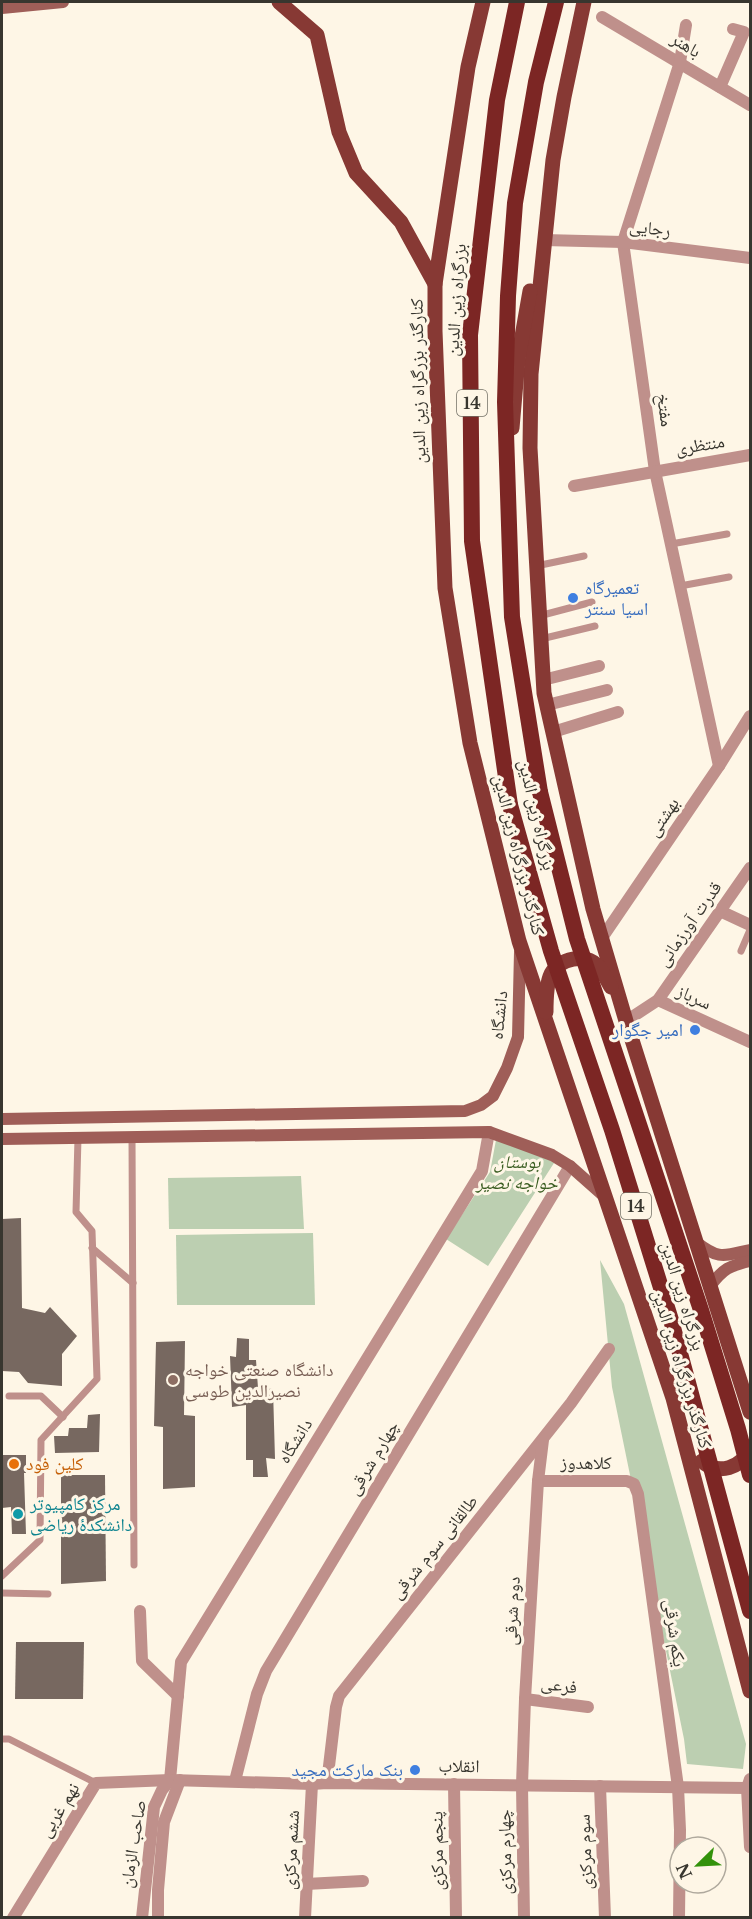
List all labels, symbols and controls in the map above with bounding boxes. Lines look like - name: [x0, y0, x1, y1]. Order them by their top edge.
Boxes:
- street label: باهنر: [666, 27, 705, 62]
- street label: رجایی: [628, 215, 672, 241]
- street label: بزرگراه زین الدین: [441, 243, 471, 357]
- street label: کنارگذر بزرگراه زین الدین: [406, 298, 430, 464]
- road number: 14: [457, 390, 487, 416]
- street label: مفتخ: [651, 392, 678, 428]
- street label: منتظری: [674, 430, 726, 460]
- place label: تعمیرگاه اسیا سنتر: [584, 577, 648, 620]
- marker: تعمیرگاه اسیا سنتر: [566, 591, 580, 605]
- street label: بزرگراه زین الدین: [514, 758, 560, 873]
- street label: کنارگذر بزرگراه زین الدین: [488, 772, 550, 938]
- street label: بهشتی: [642, 793, 684, 841]
- street label: قدرت آورزمانی: [652, 877, 726, 971]
- street label: سرباز: [672, 979, 715, 1014]
- street label: دانشگاه: [486, 990, 512, 1040]
- place label: امیر جگوار: [611, 1019, 683, 1041]
- marker: امیر جگوار: [688, 1023, 702, 1037]
- park label: بوستان خواجه نصیر: [474, 1151, 558, 1194]
- road number: 14: [621, 1193, 651, 1219]
- street label: بزرگراه زین الدین: [656, 1239, 710, 1353]
- street label: کنارگذر بزرگراه زین الدین: [647, 1287, 717, 1452]
- place label: دانشگاه صنعتی خواجه نصیرالدین طوسی: [185, 1359, 334, 1402]
- marker: دانشگاه صنعتی خواجه نصیرالدین طوسی: [166, 1373, 180, 1387]
- street label: دانشگاه: [273, 1414, 317, 1468]
- street label: چهارم شرقی: [342, 1417, 405, 1500]
- street label: کلاهدوز: [559, 1452, 612, 1474]
- place label: کلین فود: [26, 1453, 84, 1475]
- marker: کلین فود: [7, 1457, 21, 1471]
- street label: طالقانی سوم شرقی: [385, 1491, 483, 1604]
- place label: مرکز کامپیوتر دانشکدهٔ ریاضی: [29, 1493, 132, 1536]
- marker: مرکز کامپیوتر دانشکدهٔ ریاضی: [11, 1507, 25, 1521]
- street label: دوم شرقی: [499, 1576, 526, 1646]
- street label: یکم شرقی: [658, 1598, 691, 1668]
- street label: فرعی: [539, 1672, 579, 1698]
- street label: انقلاب: [438, 1755, 480, 1777]
- place label: بنک‌ مارکت مجید: [291, 1759, 403, 1781]
- marker: بنک‌ مارکت مجید: [408, 1763, 422, 1777]
- street label: نهم غربی: [34, 1779, 85, 1842]
- street label: صاحب الزمان: [115, 1798, 151, 1890]
- street label: چهارم مرکزی: [493, 1809, 518, 1895]
- street label: ششم مرکزی: [278, 1810, 305, 1890]
- street label: پنجم مرکزی: [425, 1811, 450, 1891]
- street label: سوم مرکزی: [573, 1814, 598, 1890]
- north arrow: [668, 1835, 728, 1895]
- text: N: [672, 1860, 696, 1882]

